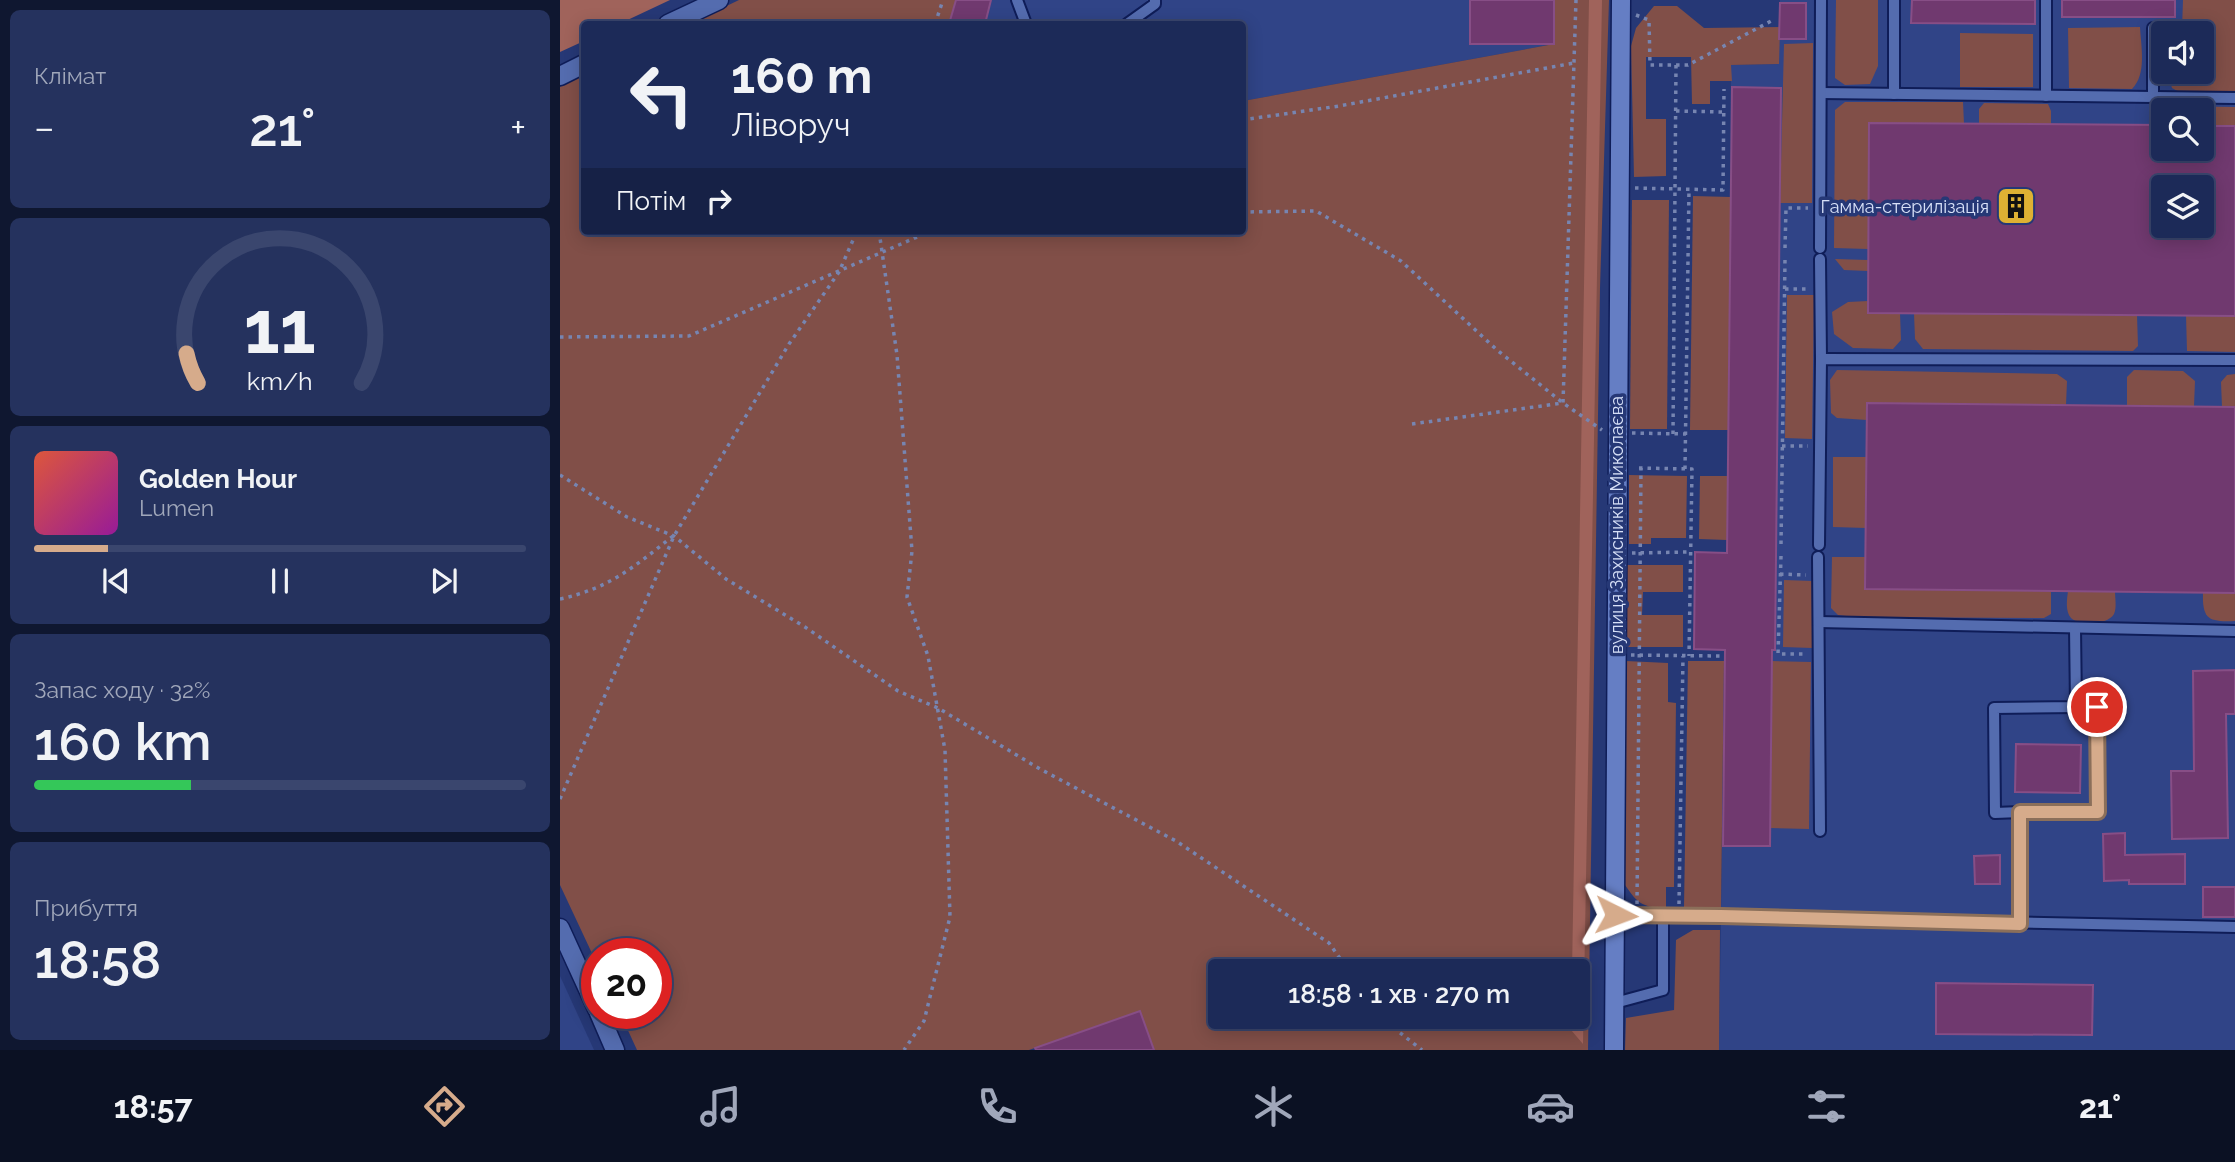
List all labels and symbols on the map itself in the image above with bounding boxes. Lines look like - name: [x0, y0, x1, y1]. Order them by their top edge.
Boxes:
- building icon: Гамма-стерилізація: [1995, 185, 2037, 227]
- place label: Гамма-стерилізація: [1821, 196, 1989, 217]
- street label: вулиця Захисників Миколаєва: [1606, 396, 1627, 654]
- pin: [2067, 677, 2127, 737]
- position arrow: [1579, 878, 1653, 952]
- speed limit sign: 20: [581, 938, 672, 1029]

